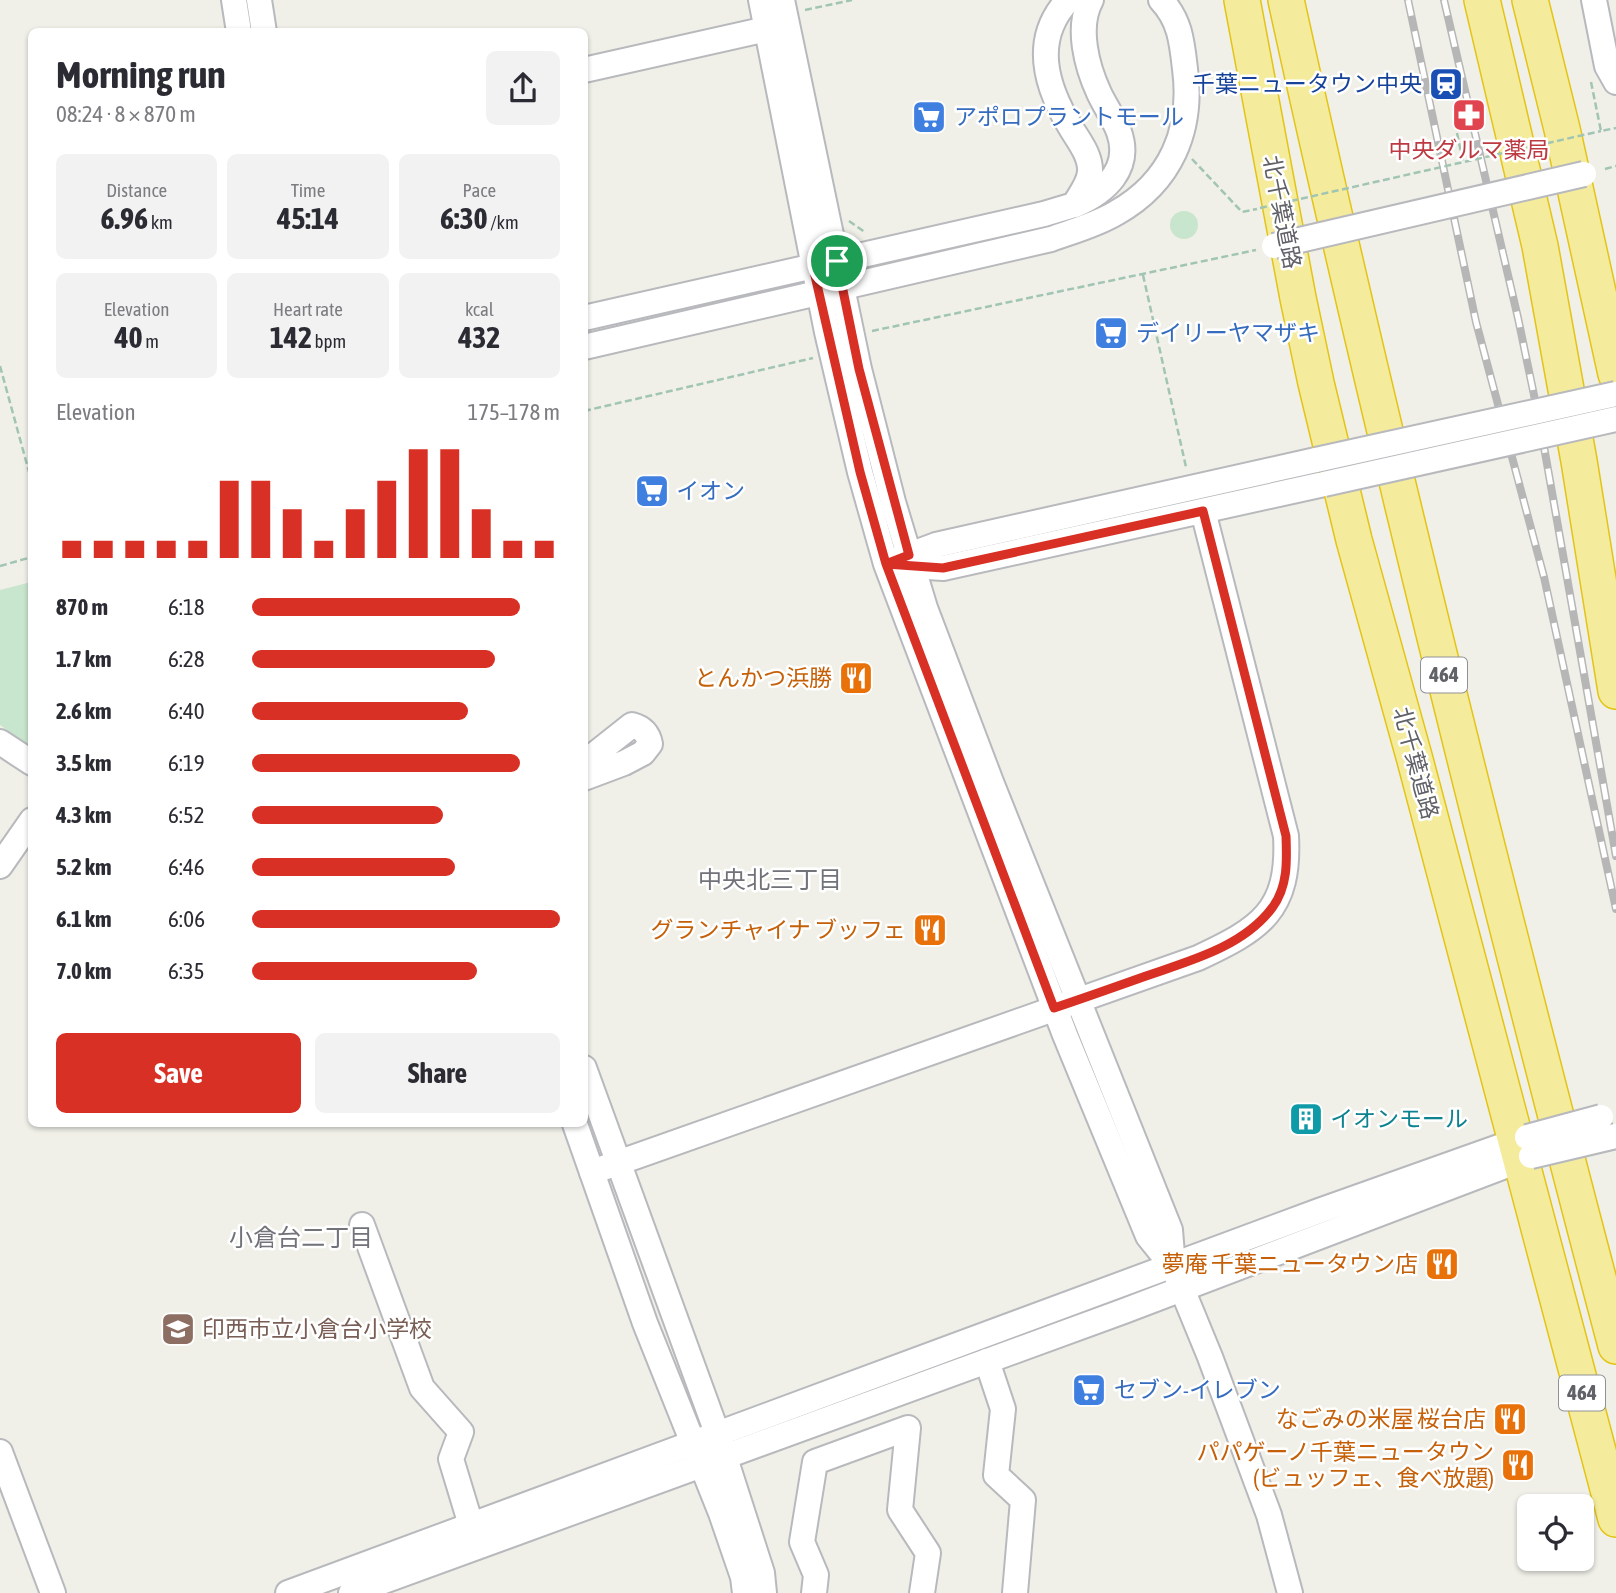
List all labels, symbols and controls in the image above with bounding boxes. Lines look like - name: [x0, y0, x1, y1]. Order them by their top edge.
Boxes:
- button: share: [486, 51, 560, 125]
- text: Morning run: [56, 53, 226, 96]
- station icon: 千葉ニュータウン中央: [1427, 65, 1465, 103]
- place label: 千葉ニュータウン中央: [1192, 71, 1422, 97]
- pharmacy icon: 中央ダルマ薬局: [1450, 96, 1488, 134]
- supermarket icon: アポロプラントモール: [910, 98, 948, 136]
- text: 08:24 · 8 × 870 m: [56, 101, 196, 127]
- place label: アポロプラントモール: [954, 104, 1184, 130]
- place label: 中央ダルマ薬局: [1389, 137, 1550, 163]
- street label: 北千葉道路: [1258, 153, 1306, 271]
- text: Distance: [106, 179, 167, 201]
- text: Time: [291, 179, 325, 201]
- text: Pace: [463, 179, 496, 201]
- text: 6.96: [101, 201, 148, 235]
- text: 45:14: [277, 201, 339, 235]
- text: 6:30: [440, 201, 488, 235]
- text: km: [148, 211, 173, 233]
- text: /km: [488, 211, 519, 233]
- pin: [807, 231, 867, 291]
- icon: arrive: [818, 242, 856, 280]
- text: Elevation: [104, 298, 170, 320]
- text: Heart rate: [273, 298, 343, 320]
- text: kcal: [465, 298, 494, 320]
- supermarket icon: デイリーヤマザキ: [1092, 314, 1130, 352]
- text: 40: [114, 320, 143, 354]
- text: 142: [270, 320, 312, 354]
- text: 432: [458, 320, 500, 354]
- place label: デイリーヤマザキ: [1136, 320, 1320, 346]
- text: m: [143, 330, 159, 352]
- text: bpm: [312, 330, 346, 352]
- text: Elevation: [56, 399, 136, 425]
- text: 175–178 m: [467, 399, 560, 425]
- supermarket icon: イオン: [633, 472, 671, 510]
- place label: イオン: [676, 478, 745, 504]
- text: 870 m: [56, 594, 108, 620]
- text: 6:18: [168, 594, 205, 620]
- text: 1.7 km: [56, 646, 112, 672]
- text: 6:28: [168, 646, 205, 672]
- road number: 464: [1421, 658, 1467, 692]
- restaurant icon: とんかつ浜勝: [837, 659, 875, 697]
- place label: とんかつ浜勝: [694, 665, 832, 691]
- text: 2.6 km: [56, 698, 112, 724]
- text: 6:40: [168, 698, 205, 724]
- street label: 北千葉道路: [1389, 704, 1443, 822]
- text: 3.5 km: [56, 750, 112, 776]
- text: 6:19: [168, 750, 205, 776]
- text: 4.3 km: [56, 802, 112, 828]
- text: 6:52: [168, 802, 205, 828]
- text: 5.2 km: [56, 854, 112, 880]
- text: 6:46: [168, 854, 205, 880]
- district label: 中央北三丁目: [698, 866, 842, 893]
- text: 6.1 km: [56, 906, 112, 932]
- text: 6:06: [168, 906, 205, 932]
- restaurant icon: グランチャイナ ブッフェ: [911, 911, 949, 949]
- place label: グランチャイナ ブッフェ: [651, 917, 906, 943]
- text: 7.0 km: [56, 958, 112, 984]
- text: 6:35: [168, 958, 205, 984]
- button: Save: [56, 1033, 301, 1113]
- button: Share: [315, 1033, 560, 1113]
- building icon: イオンモール: [1287, 1100, 1325, 1138]
- place label: イオンモール: [1330, 1106, 1468, 1132]
- district label: 小倉台二丁目: [229, 1224, 373, 1251]
- restaurant icon: 夢庵 千葉ニュータウン店: [1423, 1245, 1461, 1283]
- place label: 夢庵 千葉ニュータウン店: [1162, 1251, 1418, 1277]
- school or university icon: 印西市立小倉台小学校: [159, 1310, 197, 1348]
- place label: 印西市立小倉台小学校: [202, 1316, 432, 1342]
- supermarket icon: セブン-イレブン: [1070, 1371, 1108, 1409]
- road number: 464: [1559, 1376, 1605, 1410]
- place label: セブン-イレブン: [1114, 1377, 1281, 1403]
- restaurant icon: なごみの米屋 桜台店: [1491, 1400, 1529, 1438]
- place label: なごみの米屋 桜台店: [1276, 1406, 1486, 1432]
- place label: パパゲーノ千葉ニュータウン (ビュッフェ、食べ放題): [1196, 1439, 1494, 1491]
- restaurant icon: パパゲーノ千葉ニュータウン (ビュッフェ、食べ放題): [1499, 1446, 1537, 1484]
- map controls: [1517, 1494, 1594, 1571]
- button: locate: [1517, 1494, 1594, 1571]

